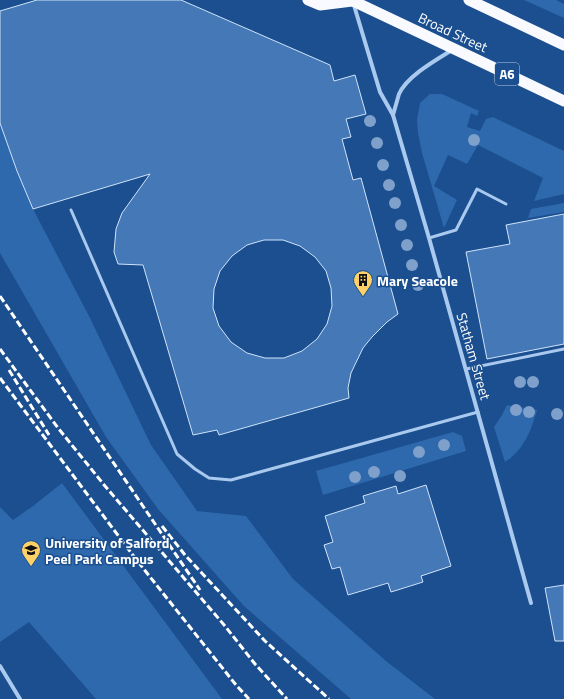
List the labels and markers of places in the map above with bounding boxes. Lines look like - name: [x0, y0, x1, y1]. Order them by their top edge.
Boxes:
- building icon: Mary Seacole: [352, 269, 374, 297]
- place label: Mary Seacole: [377, 270, 458, 291]
- place label: University of Salford Peel Park Campus: [45, 532, 169, 569]
- school or university icon: University of Salford Peel Park Campus: [20, 539, 42, 567]

